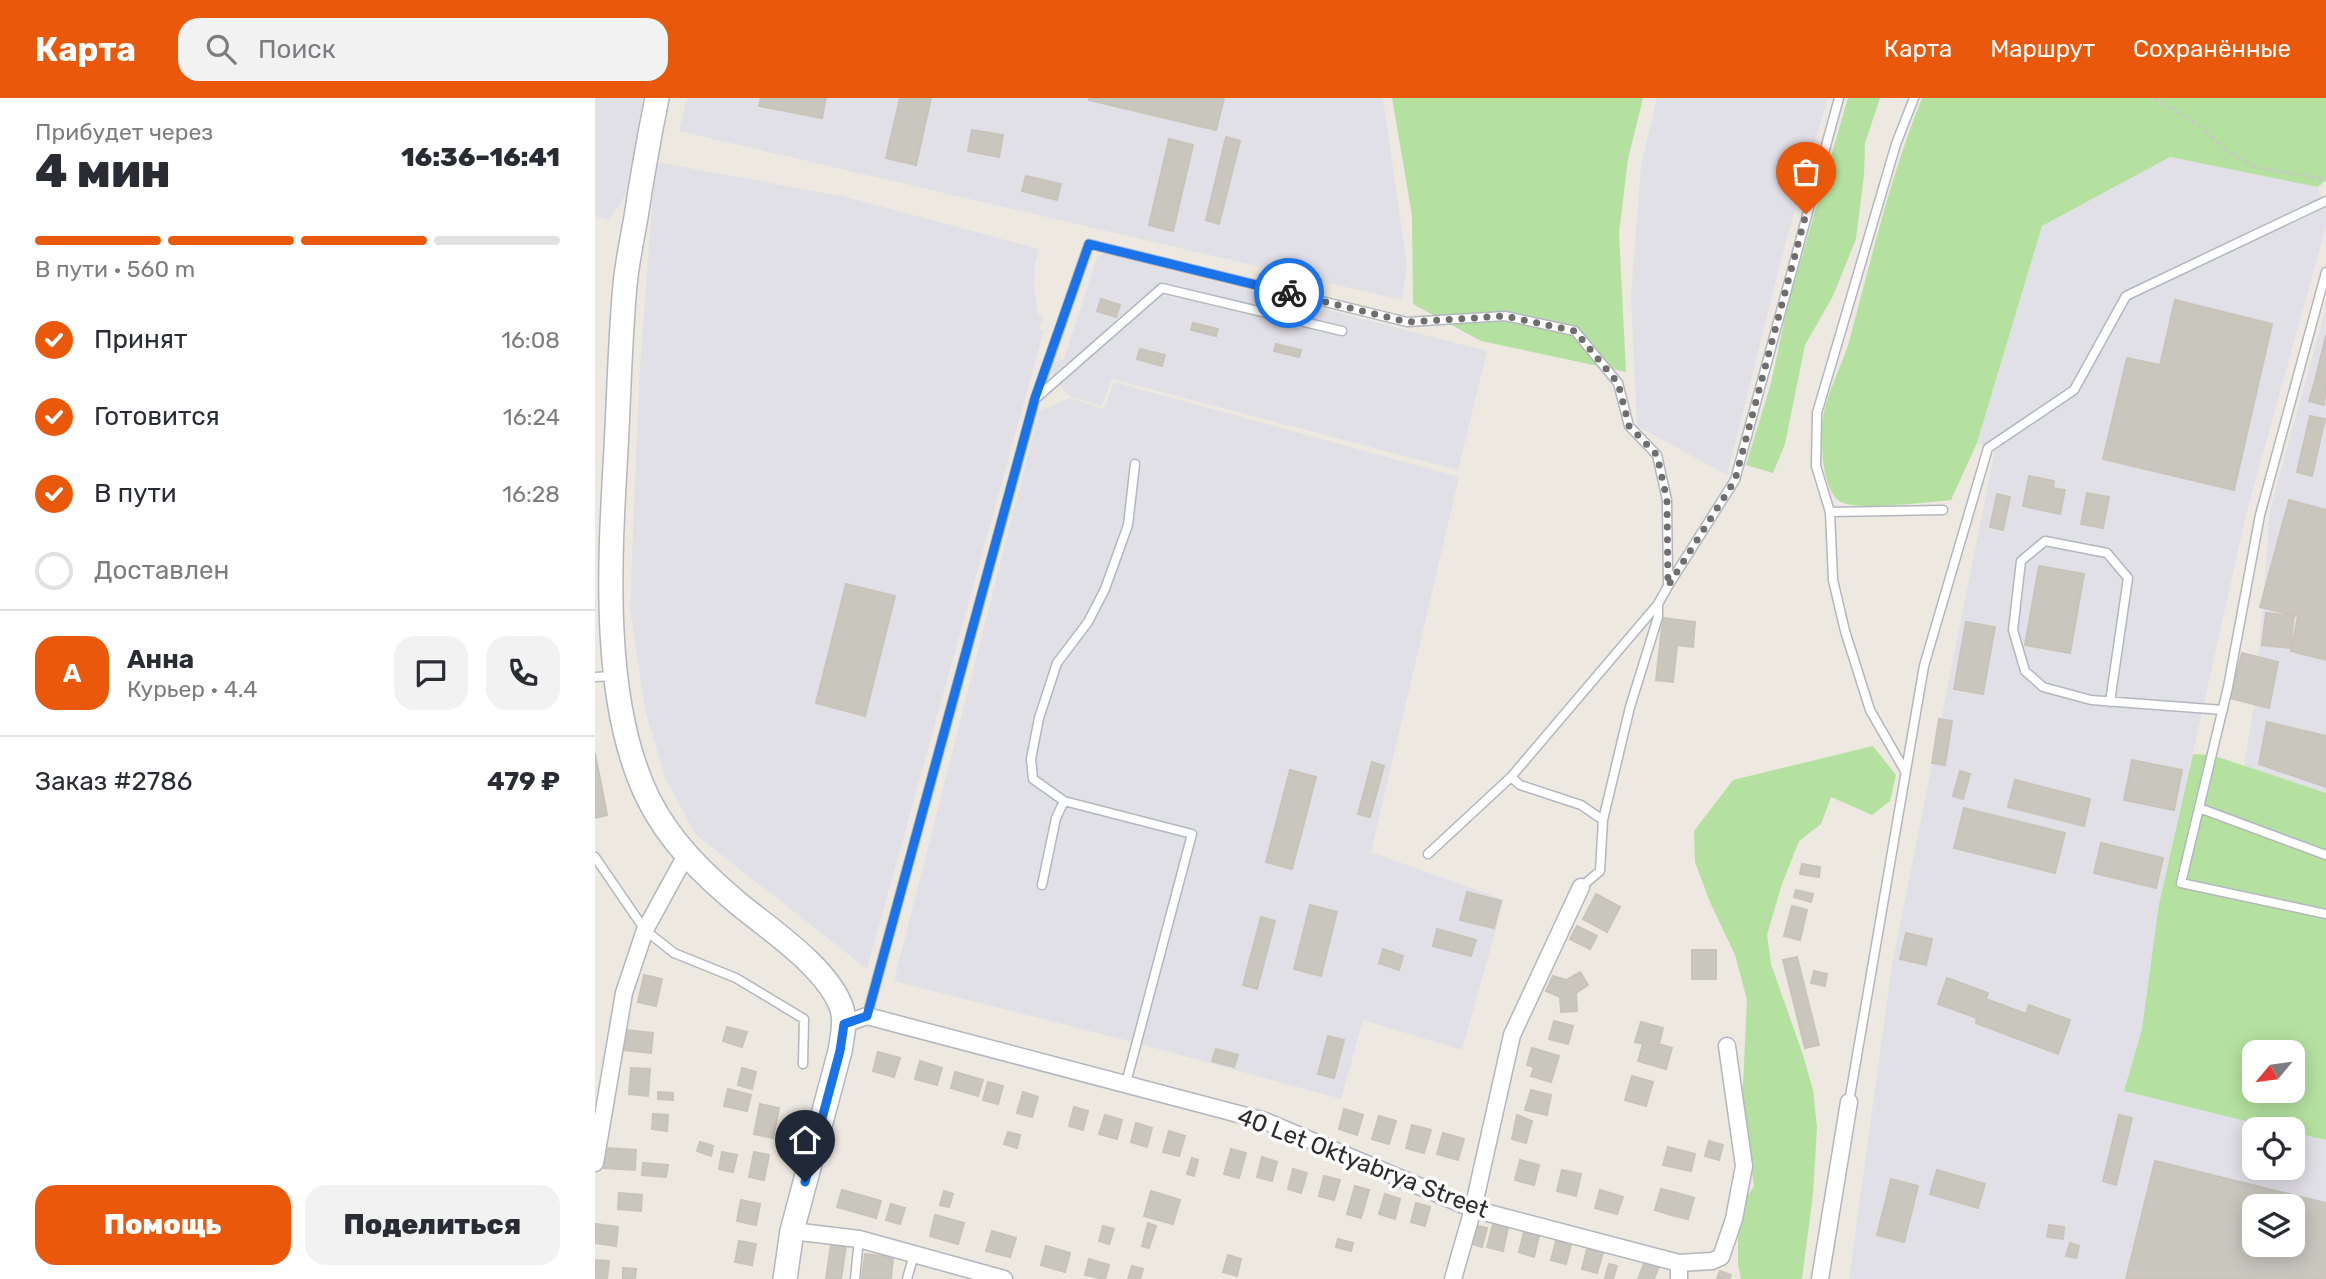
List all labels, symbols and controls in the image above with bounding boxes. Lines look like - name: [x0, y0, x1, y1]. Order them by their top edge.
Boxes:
- search box: [178, 18, 668, 81]
- text: Карта: [35, 30, 136, 69]
- icon: search: [202, 30, 240, 68]
- text: Поиск: [258, 34, 336, 65]
- text: Карта: [1884, 35, 1952, 63]
- text: Маршрут: [1990, 35, 2095, 63]
- text: Сохранённые: [2133, 35, 2291, 63]
- text: Прибудет через: [35, 118, 213, 146]
- text: 16:36–16:41: [401, 142, 560, 173]
- pin: [1776, 142, 1836, 214]
- text: 4 мин: [35, 144, 171, 199]
- icon: bag: [1787, 153, 1825, 191]
- text: В пути · 560 m: [35, 255, 195, 283]
- courier: [1254, 258, 1324, 328]
- icon: bike: [1270, 274, 1308, 312]
- icon: check: [35, 321, 73, 359]
- text: Принят: [94, 324, 187, 355]
- text: 16:08: [501, 326, 560, 354]
- icon: check: [35, 398, 73, 436]
- text: Готовится: [94, 401, 220, 432]
- text: 16:24: [503, 403, 560, 431]
- icon: check: [35, 475, 73, 513]
- text: В пути: [94, 478, 177, 509]
- text: 16:28: [502, 480, 560, 508]
- text: Доставлен: [94, 555, 229, 586]
- button: chat: [394, 636, 468, 710]
- button: phone: [486, 636, 560, 710]
- text: Анна: [127, 644, 194, 675]
- text: А: [63, 658, 81, 689]
- text: Курьер · 4.4: [127, 675, 258, 703]
- text: Заказ #2786: [35, 766, 192, 797]
- text: 479 ₽: [487, 766, 560, 797]
- north arrow: [2242, 1040, 2305, 1102]
- map controls: [2242, 1040, 2305, 1257]
- street label: 40 Let Oktyabrya Street: [1234, 1102, 1492, 1224]
- pin: [775, 1110, 835, 1182]
- button: locate: [2242, 1117, 2305, 1180]
- icon: home: [786, 1121, 824, 1159]
- button: Помощь: [35, 1185, 291, 1265]
- button: Поделиться: [305, 1185, 560, 1265]
- button: layers: [2242, 1194, 2305, 1257]

